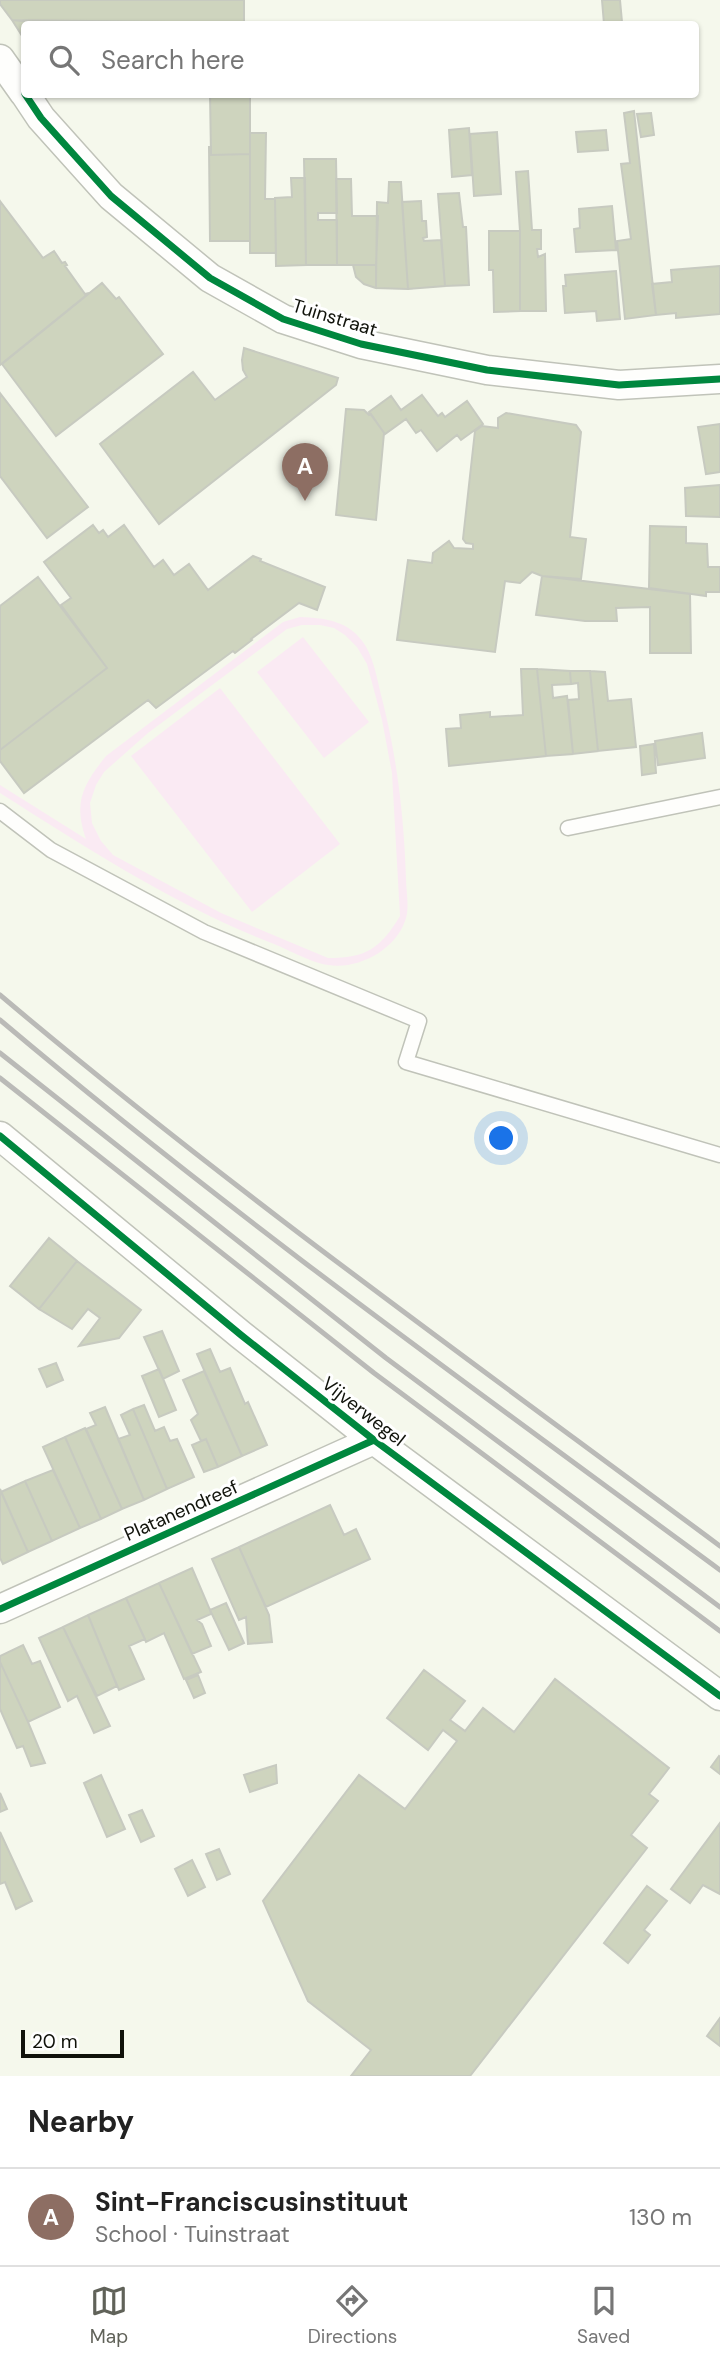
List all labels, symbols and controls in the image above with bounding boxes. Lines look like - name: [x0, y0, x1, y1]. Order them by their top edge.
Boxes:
- search box: [21, 21, 699, 98]
- icon: search: [45, 41, 83, 79]
- text: Search here: [101, 43, 244, 77]
- street label: Tuinstraat: [289, 293, 380, 342]
- pin: A: [282, 443, 328, 501]
- your location: [484, 1121, 518, 1155]
- street label: Vijverwegel: [317, 1371, 411, 1452]
- street label: Platanendreef: [120, 1474, 242, 1547]
- scale bar: [21, 2027, 124, 2059]
- text: 20 m: [32, 2029, 78, 2054]
- text: Nearby: [28, 2102, 134, 2141]
- text: Sint-Franciscusinstituut: [95, 2185, 408, 2219]
- text: A: [43, 2202, 59, 2232]
- text: 130 m: [629, 2202, 692, 2232]
- text: School · Tuinstraat: [95, 2219, 290, 2249]
- tab: Map: [90, 2282, 128, 2349]
- tab: Directions: [308, 2282, 397, 2349]
- tab: Saved: [577, 2282, 630, 2349]

